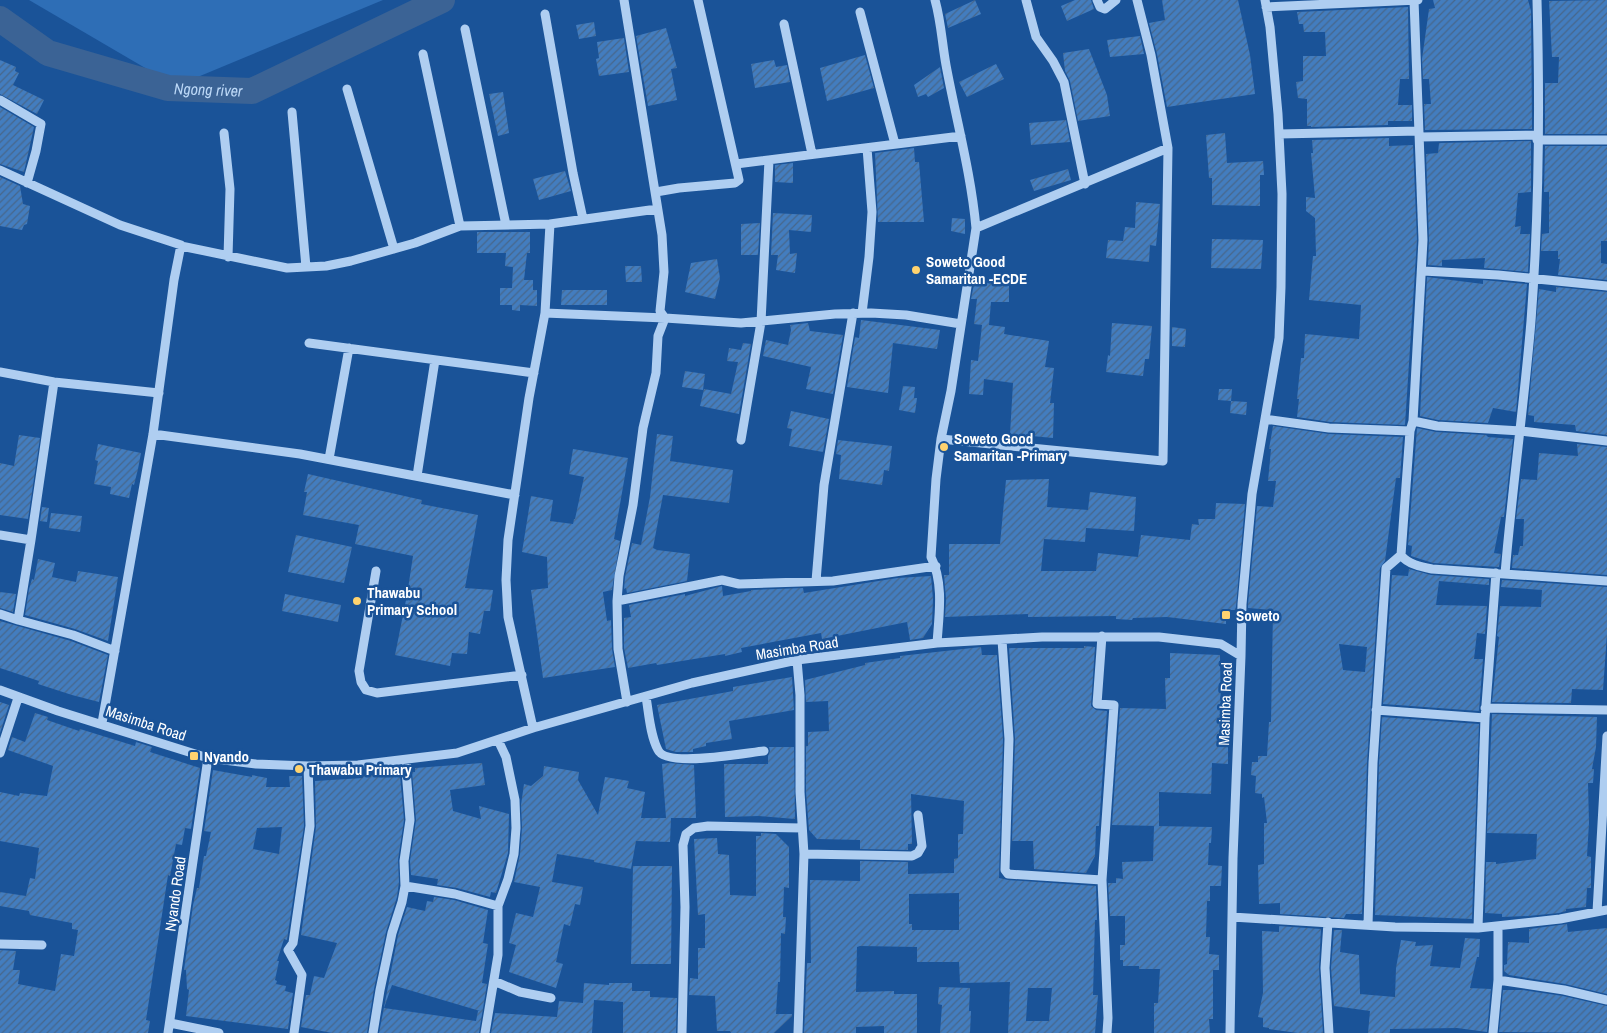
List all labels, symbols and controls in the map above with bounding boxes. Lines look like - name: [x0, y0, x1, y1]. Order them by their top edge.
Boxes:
- water label: Ngong river: [173, 77, 243, 102]
- place label: Soweto Good Samaritan -ECDE: [926, 251, 1027, 289]
- marker: Soweto Good Samaritan -ECDE: [910, 264, 922, 276]
- place label: Soweto Good Samaritan -Primary: [954, 428, 1067, 466]
- marker: Soweto Good Samaritan -Primary: [938, 441, 950, 453]
- place label: Thawabu Primary School: [367, 582, 457, 620]
- marker: Thawabu Primary School: [351, 595, 363, 607]
- place label: Soweto: [1236, 605, 1280, 626]
- marker: Soweto: [1220, 609, 1232, 621]
- street label: Masimba Road: [754, 631, 840, 665]
- street label: Masimba Road: [1213, 662, 1237, 746]
- street label: Masimba Road: [103, 700, 189, 746]
- place label: Nyando: [204, 746, 249, 767]
- marker: Nyando: [188, 750, 200, 762]
- place label: Thawabu Primary: [309, 759, 412, 780]
- marker: Thawabu Primary: [293, 763, 305, 775]
- street label: Nyando Road: [159, 855, 191, 933]

